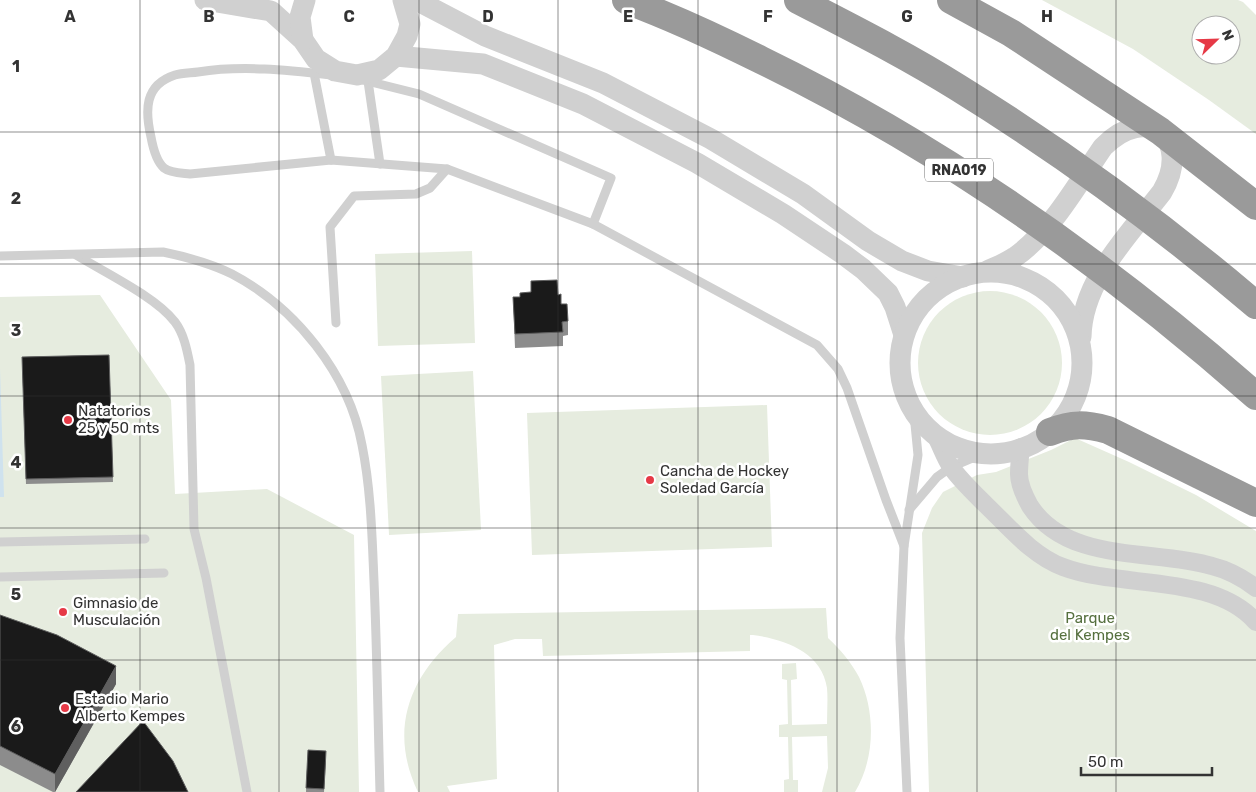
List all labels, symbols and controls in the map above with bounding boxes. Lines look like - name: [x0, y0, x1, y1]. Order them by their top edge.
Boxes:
- text: A: [64, 7, 76, 26]
- text: B: [203, 7, 215, 26]
- text: C: [343, 7, 355, 26]
- text: D: [482, 7, 494, 26]
- text: E: [623, 7, 633, 26]
- text: F: [763, 7, 773, 26]
- text: G: [901, 7, 913, 26]
- text: H: [1041, 7, 1053, 26]
- north arrow: [1191, 15, 1241, 65]
- text: N: [1218, 27, 1237, 43]
- text: 1: [12, 57, 20, 76]
- road number: RNA019: [925, 158, 993, 182]
- text: 2: [11, 189, 21, 208]
- text: 3: [11, 321, 21, 340]
- place label: Natatorios 25 y 50 mts: [78, 402, 160, 437]
- marker: Natatorios 25 y 50 mts: [62, 414, 74, 426]
- text: 4: [11, 453, 22, 472]
- place label: Cancha de Hockey Soledad García: [660, 462, 789, 497]
- marker: Cancha de Hockey Soledad García: [644, 474, 656, 486]
- text: 5: [11, 585, 21, 604]
- place label: Gimnasio de Musculación: [73, 594, 160, 629]
- marker: Gimnasio de Musculación: [57, 606, 69, 618]
- park label: Parque del Kempes: [1050, 609, 1130, 644]
- place label: Estadio Mario Alberto Kempes: [75, 690, 186, 725]
- marker: Estadio Mario Alberto Kempes: [59, 702, 71, 714]
- text: 6: [11, 717, 21, 736]
- scale bar: [1081, 744, 1212, 776]
- text: 50 m: [1088, 753, 1123, 771]

